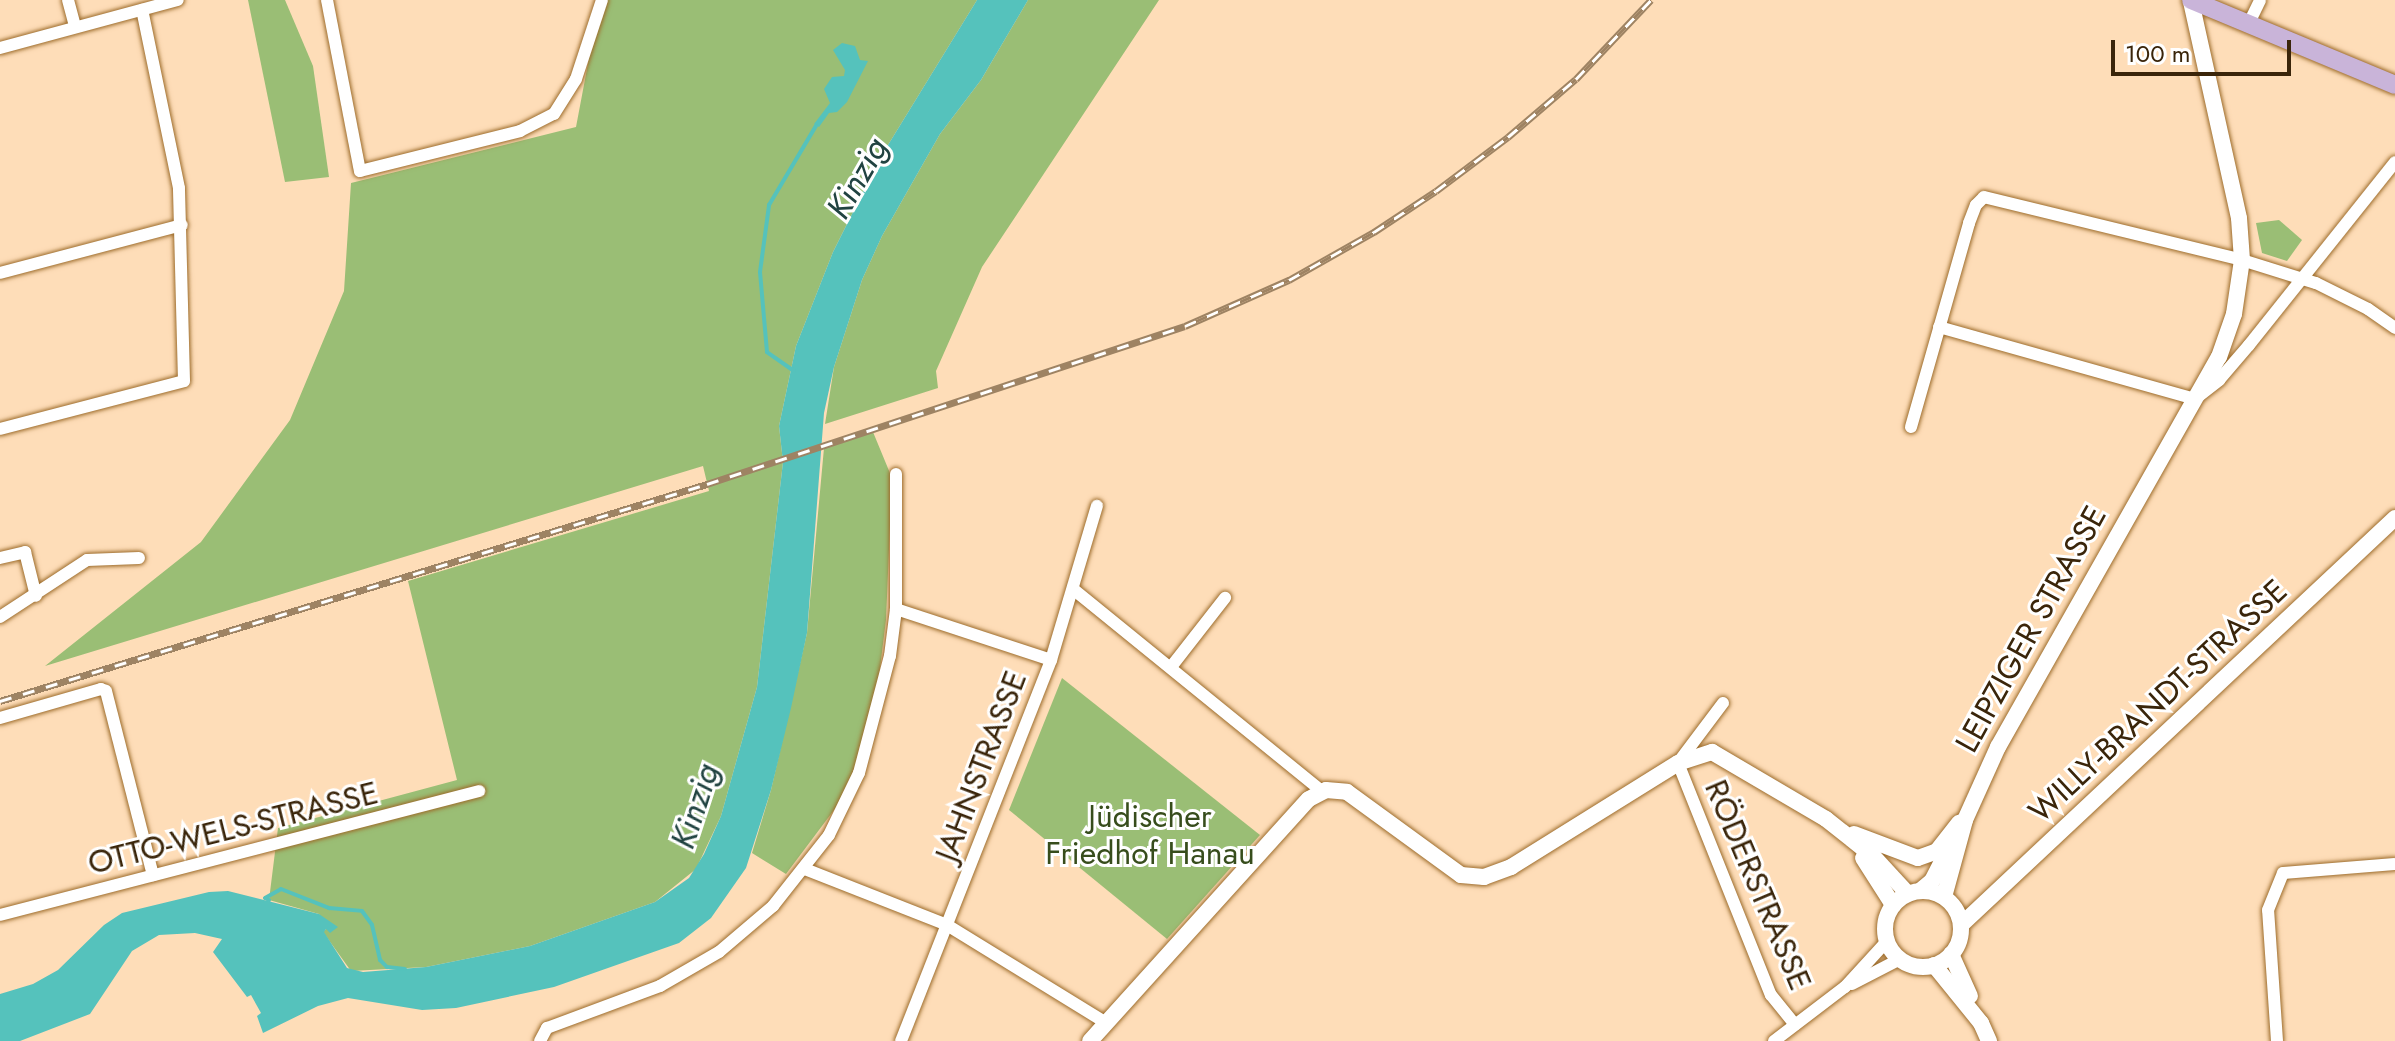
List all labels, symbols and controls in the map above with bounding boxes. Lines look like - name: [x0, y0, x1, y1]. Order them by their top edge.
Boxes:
- scale bar: [2115, 24, 2295, 74]
- text: 100 m: [2125, 36, 2191, 71]
- water label: Kinzig: [818, 130, 896, 226]
- street label: LEIPZIGER STRASSE: [1947, 499, 2115, 759]
- street label: WILLY-BRANDT-STRASSE: [2021, 571, 2295, 831]
- street label: JAHNSTRASSE: [927, 665, 1035, 867]
- water label: Kinzig: [662, 758, 728, 854]
- street label: OTTO-WELS-STRASSE: [84, 773, 382, 883]
- street label: RÖDERSTRASSE: [1696, 774, 1820, 996]
- park label: Jüdischer Friedhof Hanau: [1045, 798, 1255, 873]

